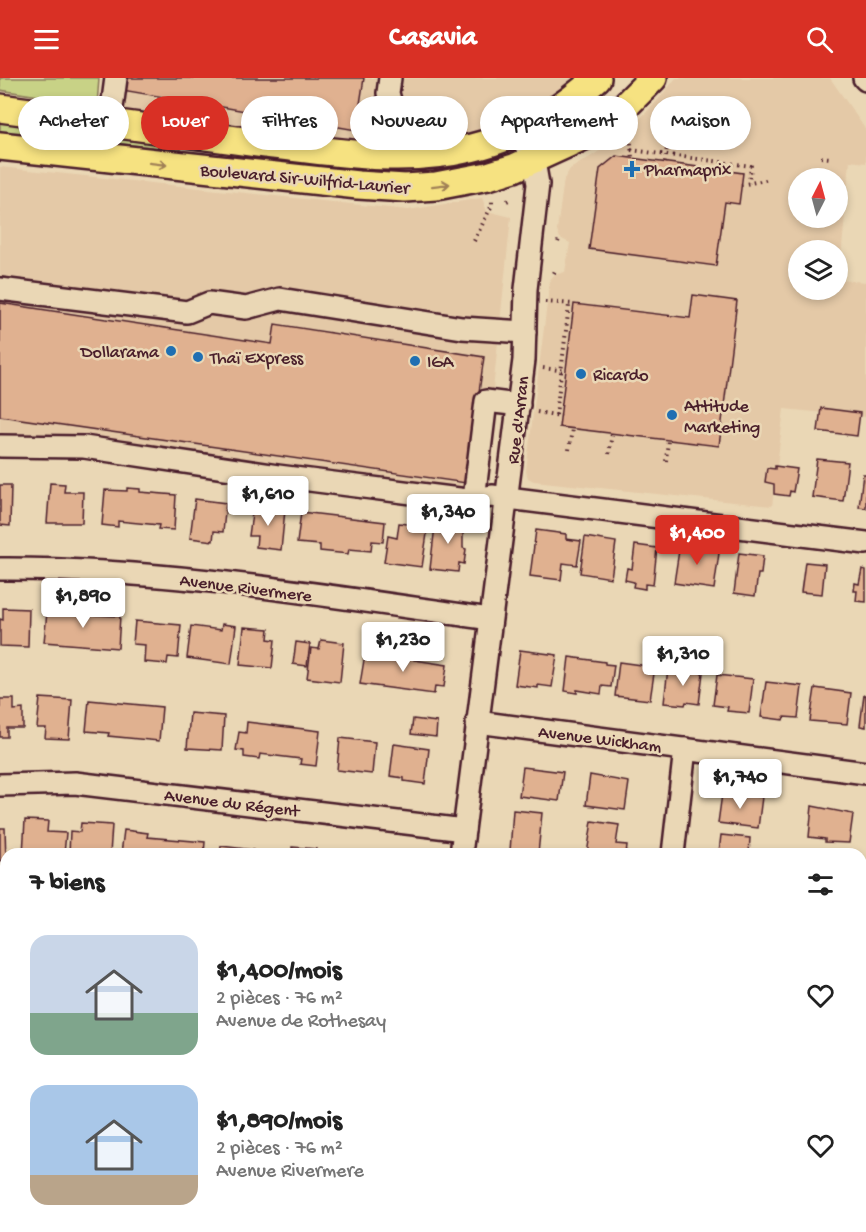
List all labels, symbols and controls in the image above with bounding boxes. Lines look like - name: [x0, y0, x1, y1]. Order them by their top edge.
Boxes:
- icon: menu: [30, 23, 63, 56]
- text: Casavia: [389, 23, 477, 55]
- icon: search: [803, 23, 836, 56]
- chip: Acheter: [18, 96, 129, 150]
- chip: Louer: [141, 96, 229, 150]
- chip: Filtres: [241, 96, 338, 150]
- chip: Nouveau: [350, 96, 468, 150]
- chip: Appartement: [480, 96, 638, 150]
- chip: Maison: [650, 96, 751, 150]
- one-way arrow: [148, 158, 168, 169]
- street label: Boulevard Sir-Wilfrid-Laurier: [198, 161, 412, 200]
- place label: Pharmaprix: [643, 161, 732, 182]
- marker: Pharmaprix: [625, 162, 639, 176]
- north arrow: [788, 168, 848, 228]
- map controls: [788, 168, 848, 300]
- one-way arrow: [431, 179, 451, 190]
- button: layers: [788, 240, 848, 300]
- place label: Dollarama: [80, 343, 160, 364]
- marker: Dollarama: [164, 344, 178, 358]
- place label: Thaï Express: [209, 349, 305, 370]
- marker: Thaï Express: [191, 350, 205, 364]
- place label: IGA: [427, 353, 455, 374]
- marker: IGA: [408, 354, 422, 368]
- place label: Ricardo: [593, 366, 649, 387]
- marker: Ricardo: [574, 367, 588, 381]
- street label: Rue d'Arran: [504, 375, 535, 465]
- place label: Attitude Marketing: [684, 397, 760, 439]
- marker: Attitude Marketing: [665, 408, 679, 422]
- pin: $1,610: [219, 476, 317, 527]
- text: $1,610: [242, 484, 294, 507]
- pin: $1,340: [399, 494, 497, 545]
- text: $1,340: [421, 502, 475, 525]
- pin: $1,400: [648, 515, 746, 566]
- text: $1,400: [669, 523, 725, 546]
- street label: Avenue Rivermere: [178, 571, 314, 608]
- pin: $1,890: [34, 578, 132, 629]
- text: $1,890: [55, 586, 111, 609]
- pin: $1,230: [354, 622, 452, 673]
- text: $1,230: [376, 630, 430, 653]
- pin: $1,310: [634, 636, 732, 687]
- text: $1,310: [656, 644, 710, 667]
- street label: Avenue Wickham: [537, 722, 663, 758]
- pin: $1,740: [691, 759, 789, 810]
- text: $1,740: [713, 767, 767, 790]
- street label: Avenue du Régent: [163, 786, 302, 823]
- icon: filters: [804, 868, 837, 901]
- text: 7 biens: [30, 869, 104, 900]
- text: $1,400/mois: [216, 957, 342, 988]
- icon: home: [78, 959, 150, 1031]
- icon: heart: [804, 979, 837, 1012]
- text: 2 pièces · 76 m²: [216, 988, 343, 1011]
- text: Avenue de Rothesay: [216, 1011, 386, 1034]
- text: $1,890/mois: [216, 1107, 342, 1138]
- icon: home: [78, 1109, 150, 1181]
- icon: heart: [804, 1129, 837, 1162]
- text: 2 pièces · 76 m²: [216, 1138, 343, 1161]
- text: Avenue Rivermere: [216, 1161, 364, 1184]

